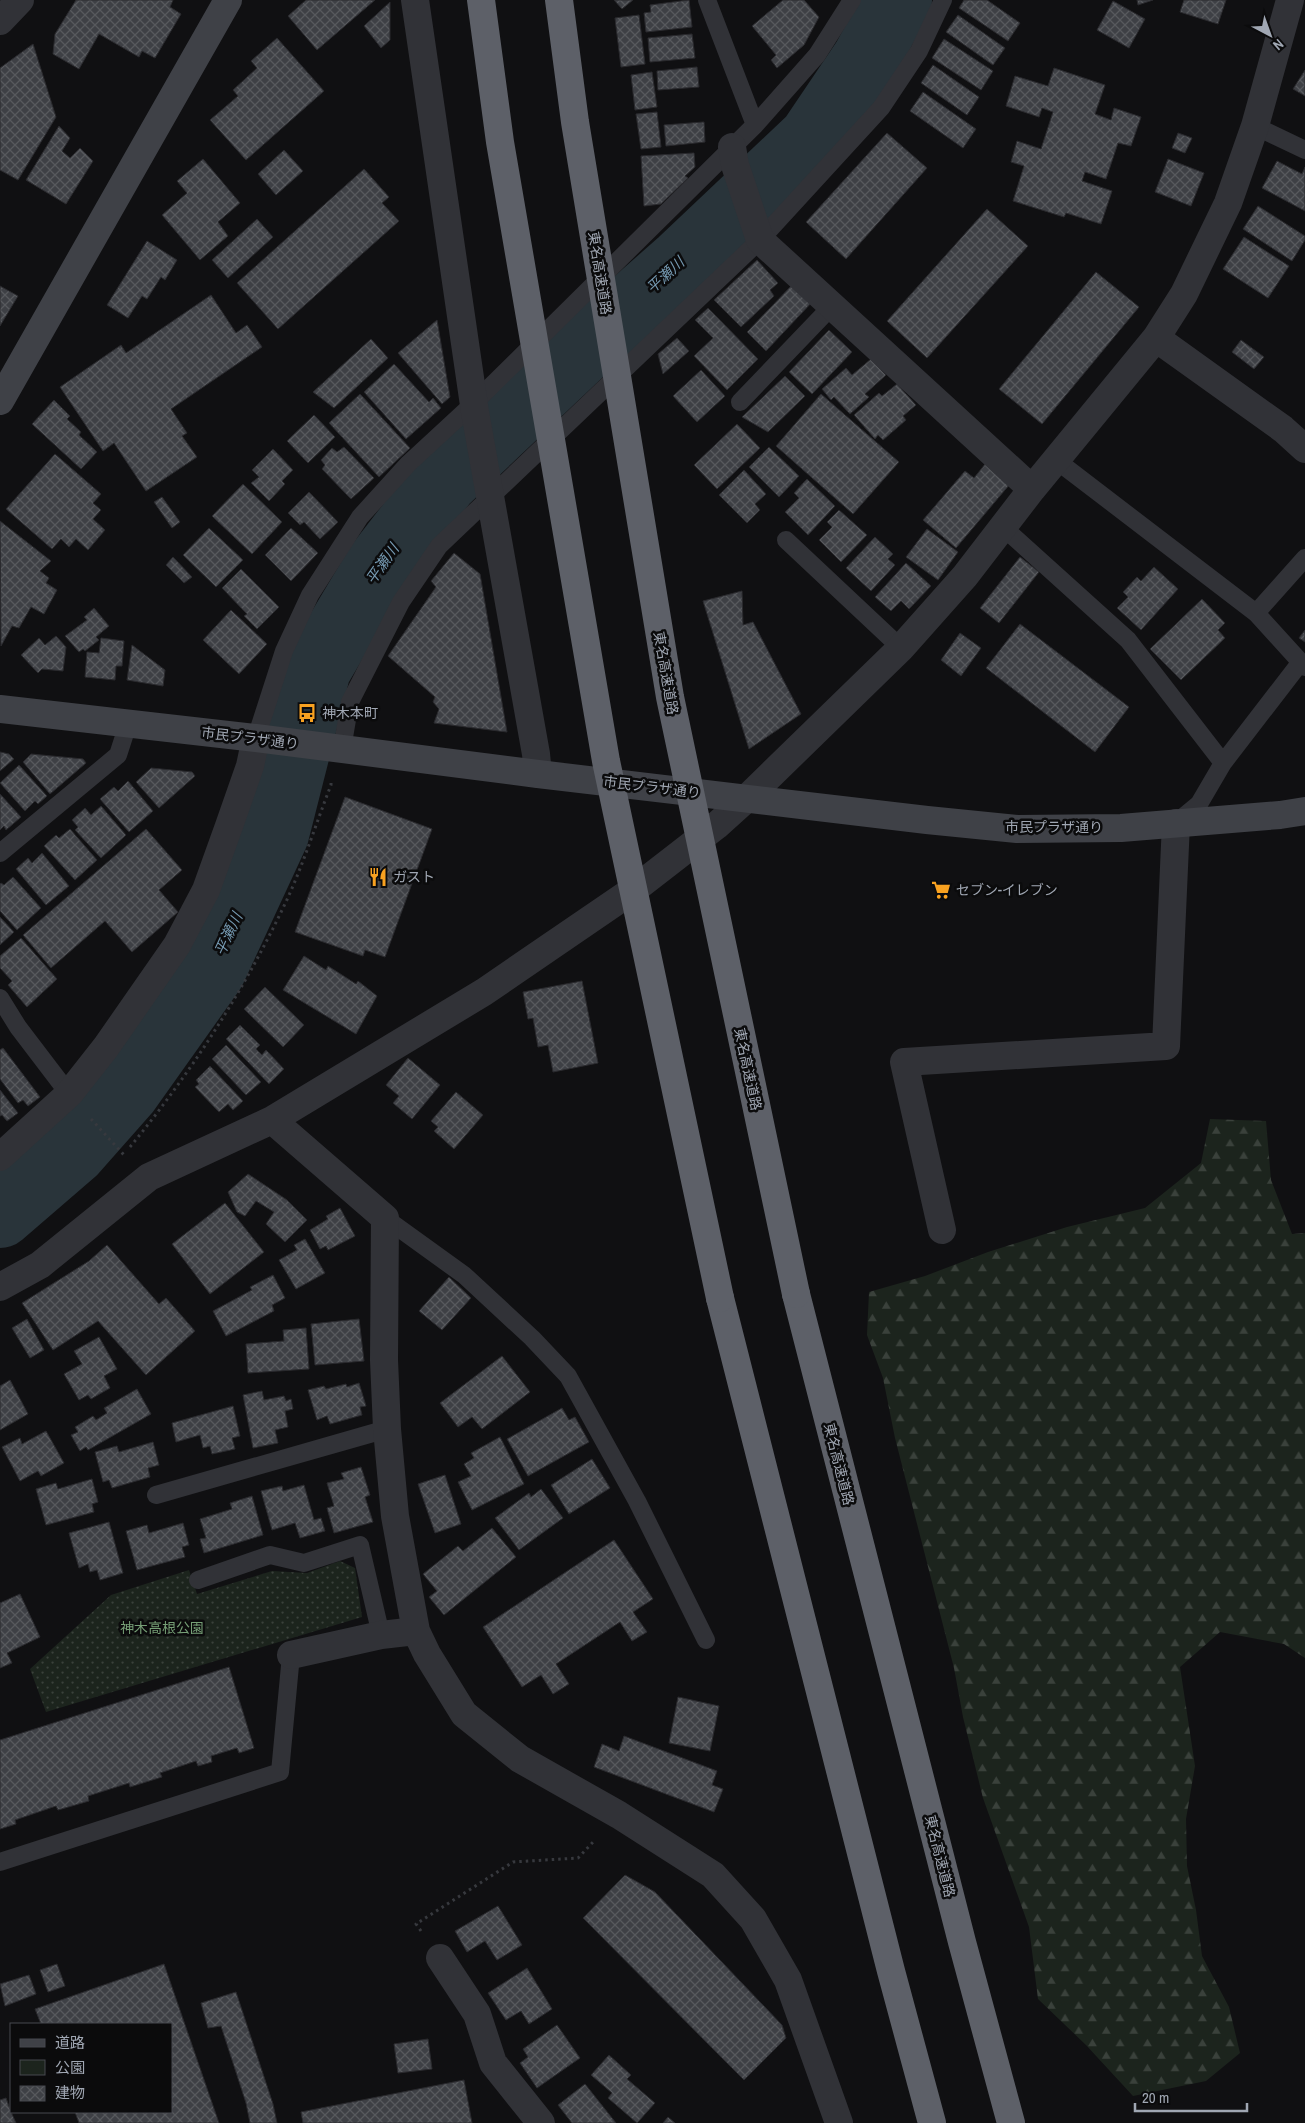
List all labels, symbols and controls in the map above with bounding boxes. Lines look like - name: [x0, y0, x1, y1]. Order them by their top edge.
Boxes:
- north arrow: [1245, 10, 1295, 60]
- text: N: [1269, 35, 1288, 54]
- street label: 東名高速道路: [585, 230, 615, 316]
- water label: 平瀬川: [641, 251, 690, 298]
- water label: 平瀬川: [360, 538, 405, 588]
- street label: 東名高速道路: [650, 630, 682, 716]
- bus stop icon: 神木本町: [296, 702, 318, 724]
- place label: 神木本町: [322, 704, 378, 722]
- street label: 市民プラザ通り: [200, 723, 300, 753]
- street label: 市民プラザ通り: [602, 772, 702, 802]
- street label: 市民プラザ通り: [1005, 818, 1103, 836]
- restaurant icon: ガスト: [367, 866, 389, 888]
- place label: ガスト: [393, 868, 435, 886]
- supermarket icon: セブン-イレブン: [930, 879, 952, 901]
- place label: セブン-イレブン: [956, 881, 1058, 899]
- water label: 平瀬川: [209, 907, 248, 959]
- street label: 東名高速道路: [730, 1026, 766, 1112]
- street label: 東名高速道路: [820, 1421, 858, 1507]
- park label: 神木高根公園: [120, 1619, 204, 1637]
- street label: 東名高速道路: [921, 1813, 959, 1899]
- legend: [10, 2023, 172, 2113]
- text: 道路: [55, 2032, 85, 2053]
- text: 公園: [55, 2057, 85, 2078]
- scale bar: [1135, 2080, 1248, 2112]
- text: 建物: [55, 2082, 85, 2103]
- text: 20 m: [1142, 2087, 1169, 2108]

